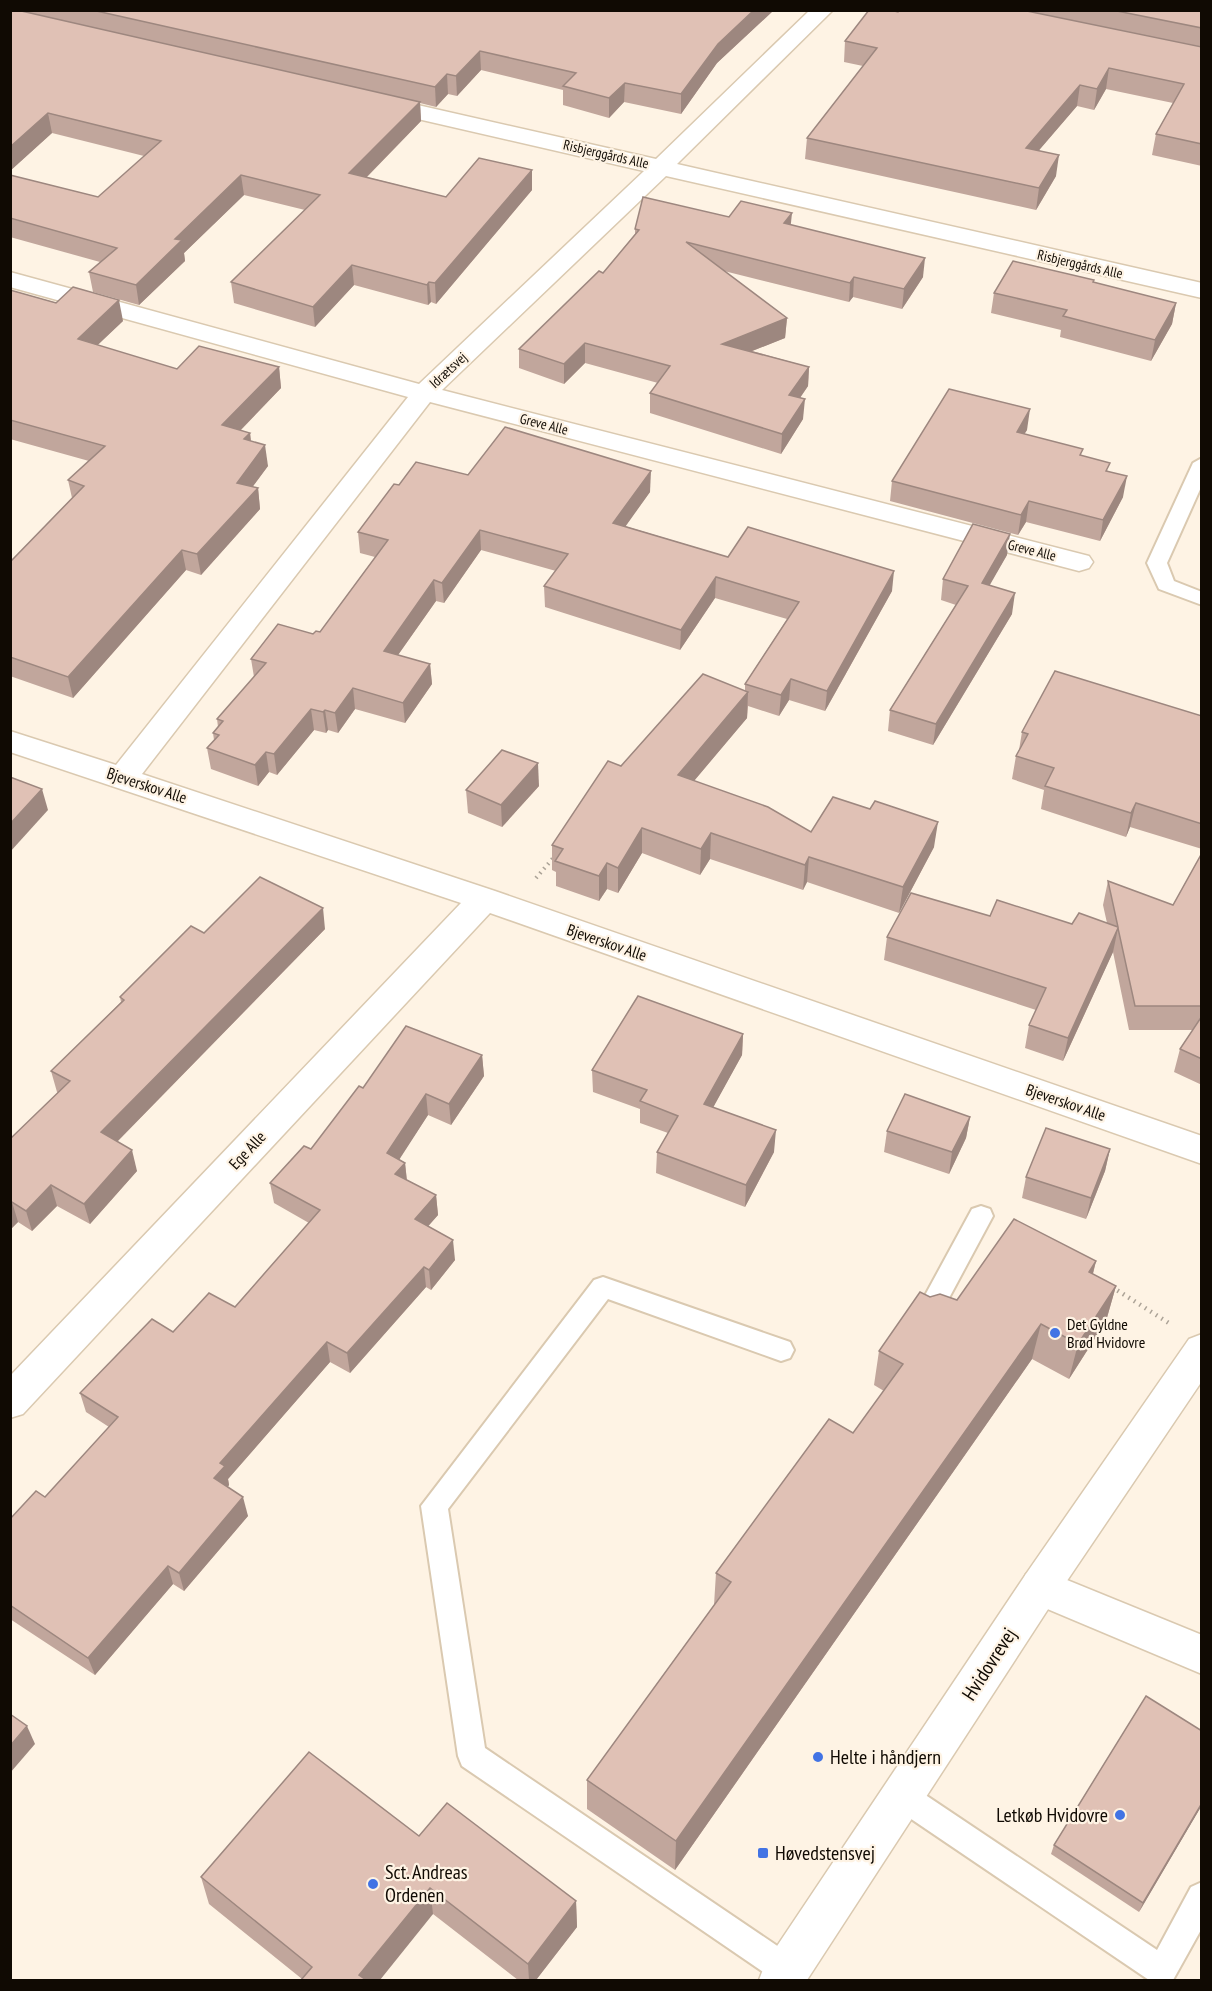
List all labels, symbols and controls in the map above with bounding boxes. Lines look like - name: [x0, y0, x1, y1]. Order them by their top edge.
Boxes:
- street label: Risbjerggårds Alle: [562, 135, 651, 173]
- street label: Risbjerggårds Alle: [1036, 245, 1125, 283]
- street label: Idrætsvej: [425, 348, 471, 392]
- street label: Greve Alle: [518, 409, 570, 439]
- street label: Greve Alle: [1006, 535, 1058, 565]
- street label: Bjeverskov Alle: [104, 763, 190, 807]
- street label: Bjeverskov Alle: [564, 919, 650, 965]
- street label: Bjeverskov Alle: [1023, 1079, 1109, 1125]
- street label: Ege Alle: [224, 1127, 270, 1173]
- place label: Det Gyldne Brød Hvidovre: [1067, 1314, 1145, 1352]
- marker: Det Gyldne Brød Hvidovre: [1048, 1326, 1062, 1340]
- street label: Hvidovrevej: [956, 1623, 1022, 1705]
- place label: Helte i håndjern: [830, 1744, 941, 1770]
- marker: Helte i håndjern: [811, 1750, 825, 1764]
- place label: Letkøb Hvidovre: [996, 1802, 1108, 1828]
- marker: Letkøb Hvidovre: [1113, 1808, 1127, 1822]
- place label: Høvedstensvej: [775, 1840, 875, 1866]
- marker: Høvedstensvej: [756, 1846, 770, 1860]
- place label: Sct. Andreas Ordenen: [385, 1859, 468, 1908]
- marker: Sct. Andreas Ordenen: [366, 1877, 380, 1891]

